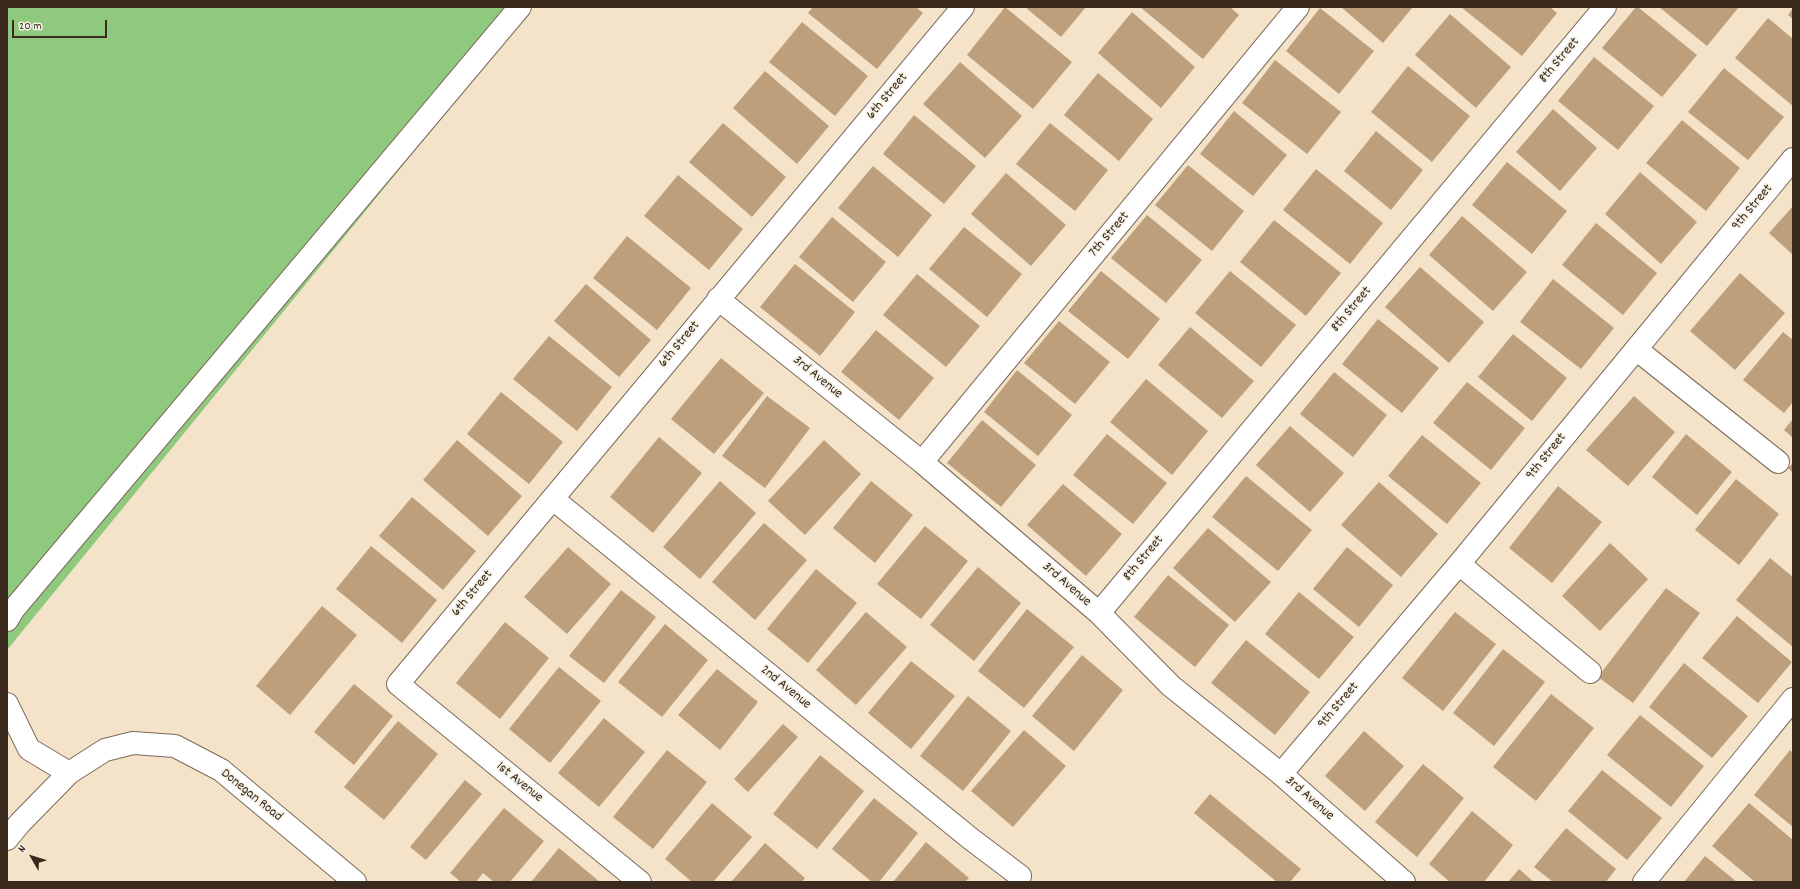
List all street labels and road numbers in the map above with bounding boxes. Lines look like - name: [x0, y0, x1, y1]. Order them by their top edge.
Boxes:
- street label: 8th Street: [1536, 35, 1584, 87]
- street label: 6th Street: [864, 70, 912, 124]
- street label: 9th Street: [1729, 181, 1777, 235]
- street label: 7th Street: [1086, 209, 1134, 261]
- street label: 8th Street: [1328, 284, 1376, 336]
- street label: 6th Street: [656, 318, 704, 372]
- street label: 3rd Avenue: [789, 353, 845, 403]
- street label: 9th Street: [1523, 430, 1571, 484]
- street label: 8th Street: [1120, 533, 1168, 585]
- street label: 3rd Avenue: [1038, 559, 1094, 611]
- street label: 6th Street: [449, 567, 497, 621]
- street label: 2nd Avenue: [756, 662, 814, 714]
- street label: 9th Street: [1315, 679, 1363, 733]
- street label: 1st Avenue: [492, 759, 546, 807]
- street label: Donegan Road: [217, 766, 285, 826]
- street label: 3rd Avenue: [1281, 773, 1337, 825]

